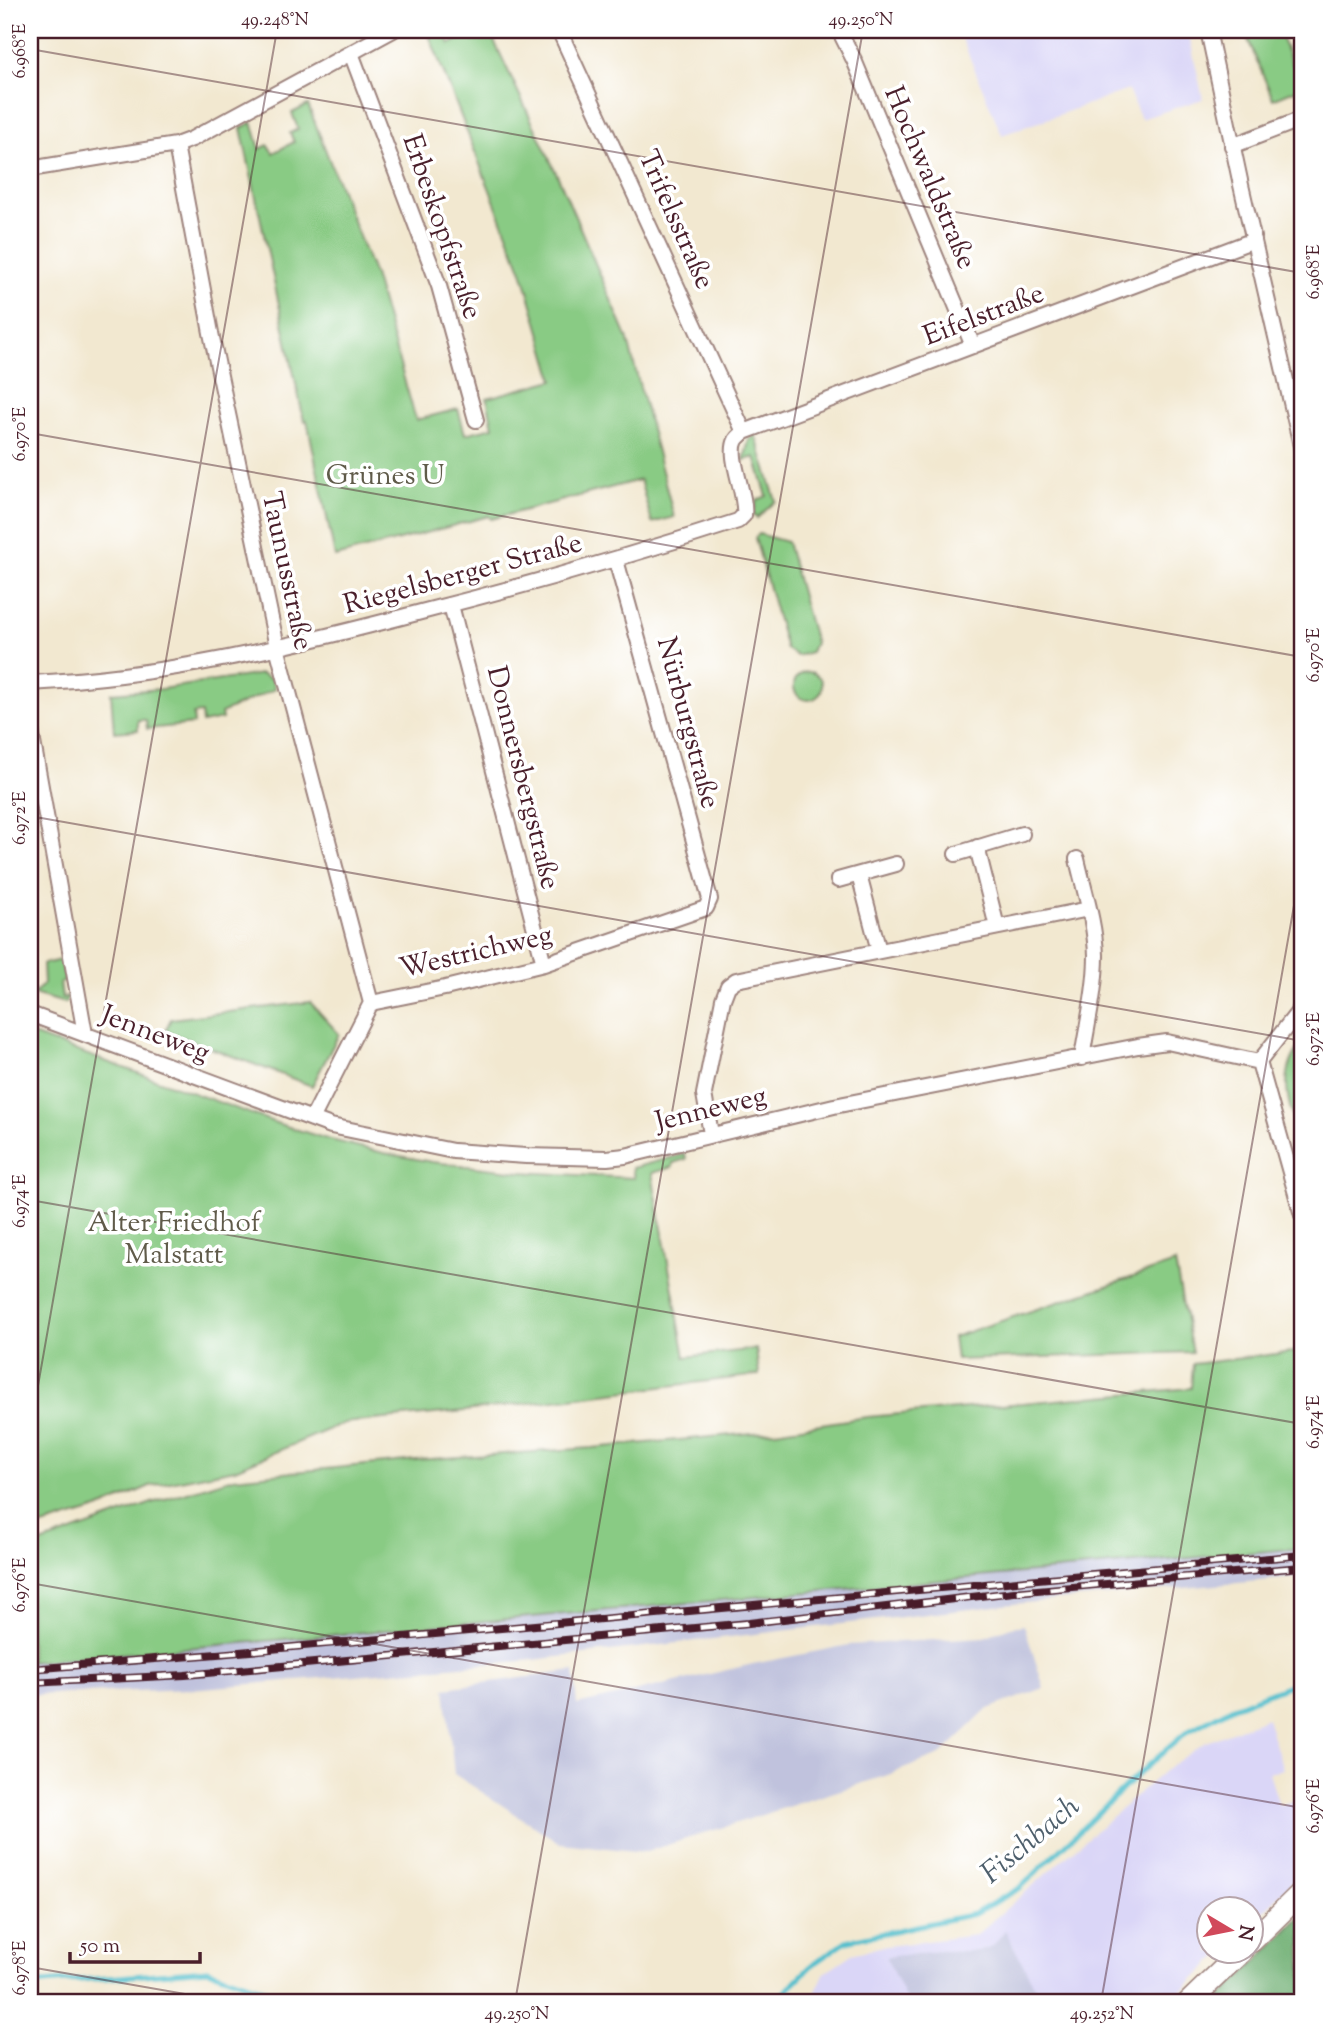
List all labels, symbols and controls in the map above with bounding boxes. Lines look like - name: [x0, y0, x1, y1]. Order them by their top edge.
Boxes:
- text: 49.248°N: [241, 8, 309, 34]
- text: 49.250°N: [829, 8, 893, 34]
- text: 6.968°E: [8, 23, 34, 79]
- street label: Hochwaldstraße: [872, 80, 986, 276]
- street label: Erbeskopfstraße: [391, 129, 491, 325]
- street label: Trifelsstraße: [627, 144, 723, 296]
- text: 6.968°E: [1302, 244, 1328, 300]
- street label: Eifelstraße: [918, 275, 1050, 357]
- text: 6.970°E: [8, 406, 34, 461]
- park label: Grünes U: [326, 457, 444, 497]
- street label: Taunusstraße: [250, 488, 322, 654]
- street label: Riegelsberger Straße: [339, 524, 587, 626]
- text: 6.970°E: [1302, 627, 1328, 682]
- street label: Nürburgstraße: [645, 633, 729, 813]
- street label: Donnersbergstraße: [475, 662, 569, 894]
- text: 6.972°E: [8, 791, 34, 845]
- street label: Westrichweg: [396, 916, 556, 990]
- street label: Jenneweg: [93, 995, 215, 1074]
- text: 6.972°E: [1302, 1012, 1328, 1066]
- street label: Jenneweg: [649, 1077, 771, 1144]
- text: 6.974°E: [8, 1174, 34, 1228]
- park label: Alter Friedhof Malstatt: [88, 1204, 262, 1276]
- text: 6.974°E: [1302, 1395, 1328, 1449]
- text: 6.976°E: [8, 1557, 34, 1613]
- text: 6.976°E: [1302, 1778, 1328, 1834]
- water label: Fischbach: [972, 1786, 1090, 1895]
- north arrow: [1196, 1896, 1266, 1966]
- scale bar: [70, 1920, 200, 1964]
- text: N: [1230, 1923, 1259, 1942]
- text: 50 m: [79, 1932, 120, 1962]
- text: 6.978°E: [8, 1940, 34, 1996]
- text: 49.250°N: [485, 2002, 549, 2028]
- text: 49.252°N: [1070, 2002, 1134, 2028]

